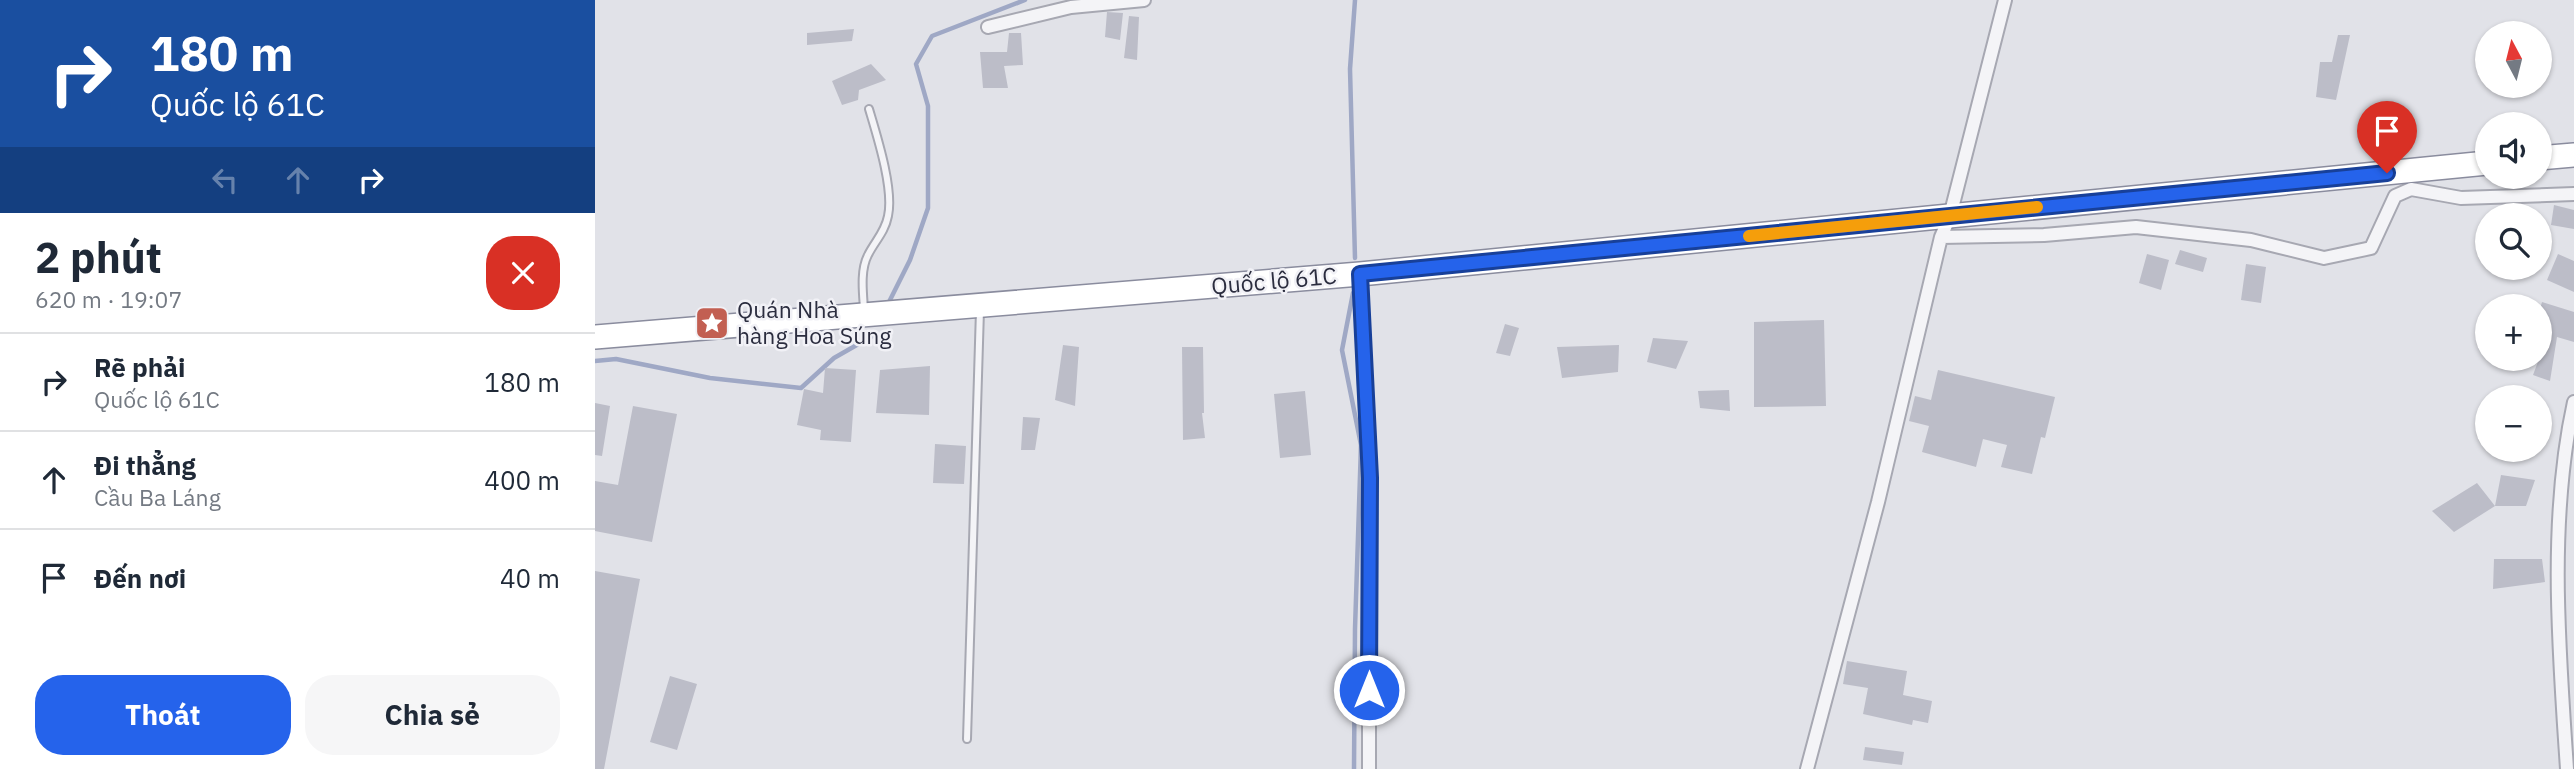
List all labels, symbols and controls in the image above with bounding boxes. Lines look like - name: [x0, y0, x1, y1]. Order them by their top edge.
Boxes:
- text: 180 m: [150, 21, 294, 84]
- north arrow: [2475, 21, 2551, 98]
- map controls: [2475, 21, 2552, 462]
- icon: right: [35, 28, 126, 119]
- text: Quốc lộ 61C: [150, 83, 325, 125]
- pin: [2357, 101, 2417, 173]
- icon: arrive: [2368, 112, 2406, 150]
- button: sound: [2475, 112, 2552, 189]
- icon: left: [206, 161, 244, 199]
- icon: ahead: [279, 161, 317, 199]
- icon: right: [352, 161, 390, 199]
- button: search: [2475, 203, 2552, 280]
- text: 2 phút: [35, 230, 162, 285]
- button: close: [486, 236, 560, 310]
- street label: Quốc lộ 61C: [1210, 260, 1338, 300]
- text: 620 m · 19:07: [35, 284, 182, 314]
- place label: Quán Nhà hàng Hoa Súng: [737, 294, 891, 350]
- button: +: [2475, 294, 2552, 371]
- place icon: Quán Nhà hàng Hoa Súng: [693, 304, 731, 342]
- text: Rẽ phải: [94, 350, 185, 384]
- icon: right: [35, 363, 73, 401]
- text: 180 m: [484, 365, 560, 399]
- text: Quốc lộ 61C: [94, 384, 220, 414]
- button: −: [2475, 385, 2552, 462]
- text: Đi thẳng: [94, 448, 196, 482]
- icon: ahead: [35, 461, 73, 499]
- text: 400 m: [484, 463, 560, 497]
- text: Cầu Ba Láng: [94, 482, 221, 512]
- icon: arrive: [35, 559, 73, 597]
- text: Đến nơi: [94, 561, 186, 595]
- text: 40 m: [500, 561, 560, 595]
- position arrow: [1332, 653, 1406, 727]
- button: Thoát: [35, 675, 291, 755]
- button: Chia sẻ: [305, 675, 560, 755]

